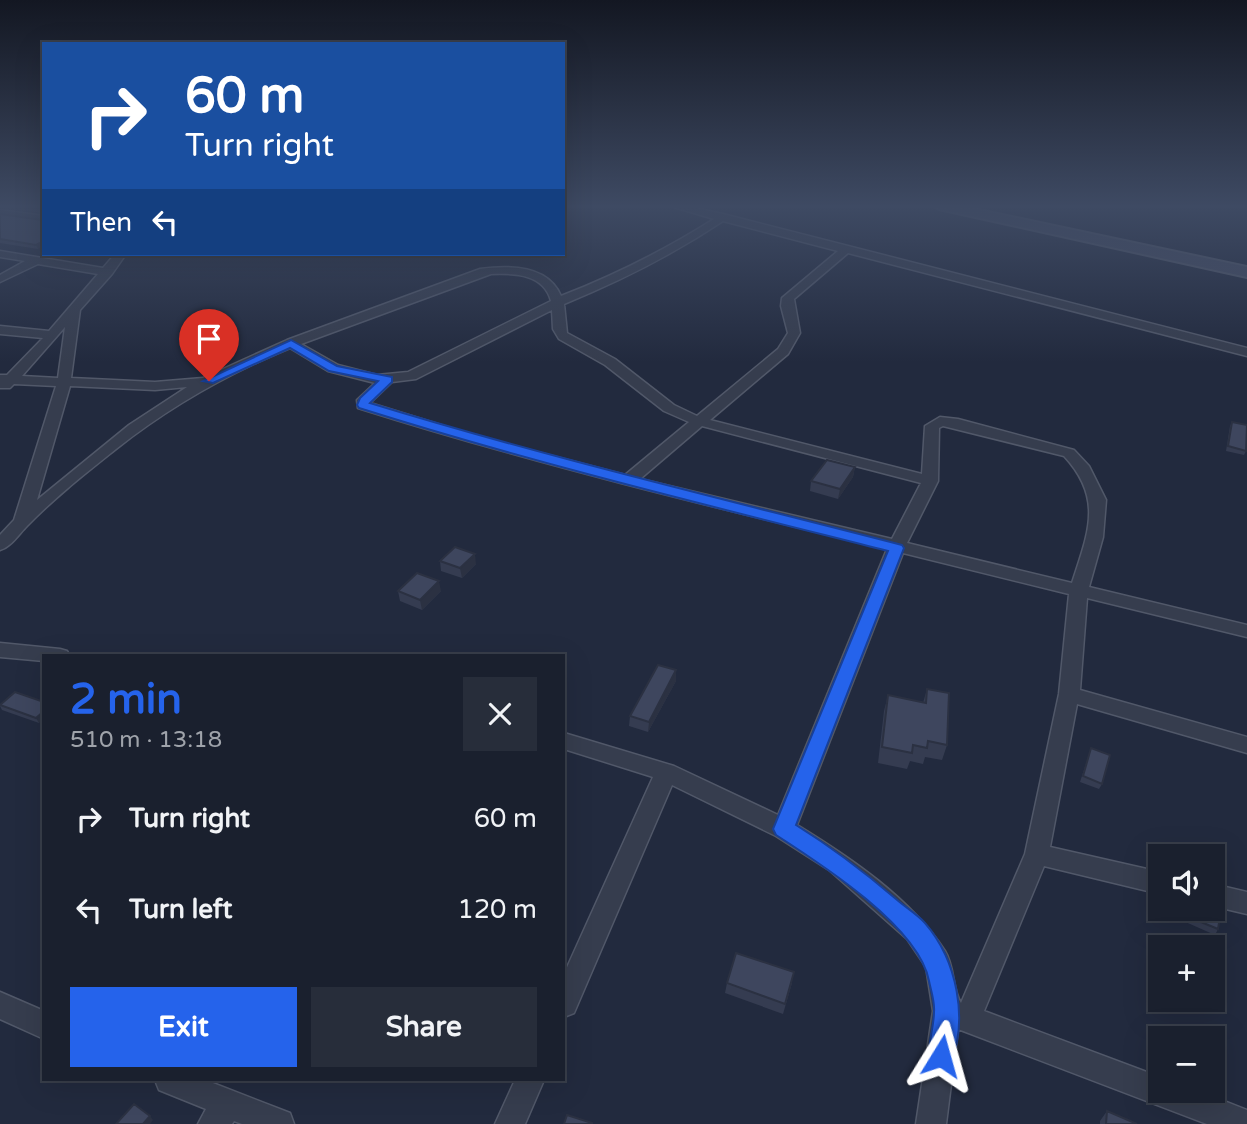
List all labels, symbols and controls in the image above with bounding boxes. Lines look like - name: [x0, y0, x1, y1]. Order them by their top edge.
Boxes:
- text: 60 m: [185, 67, 304, 126]
- icon: right: [70, 70, 161, 161]
- text: Turn right: [185, 127, 334, 165]
- icon: left: [146, 203, 184, 241]
- text: Then: [70, 207, 132, 238]
- pin: [179, 309, 239, 381]
- icon: arrive: [190, 320, 228, 358]
- text: 2 min: [70, 674, 182, 725]
- button: close: [463, 677, 537, 751]
- text: 510 m · 13:18: [70, 726, 222, 754]
- icon: right: [70, 800, 108, 838]
- text: Turn right: [129, 803, 250, 834]
- text: 60 m: [474, 803, 537, 834]
- map controls: [1148, 844, 1225, 1103]
- button: sound: [1148, 844, 1225, 921]
- icon: left: [70, 891, 108, 929]
- text: Turn left: [129, 894, 232, 925]
- text: 120 m: [457, 894, 537, 925]
- button: +: [1148, 935, 1225, 1012]
- button: Exit: [70, 987, 297, 1067]
- button: Share: [311, 987, 537, 1067]
- position arrow: [904, 1019, 978, 1093]
- button: −: [1148, 1026, 1225, 1103]

